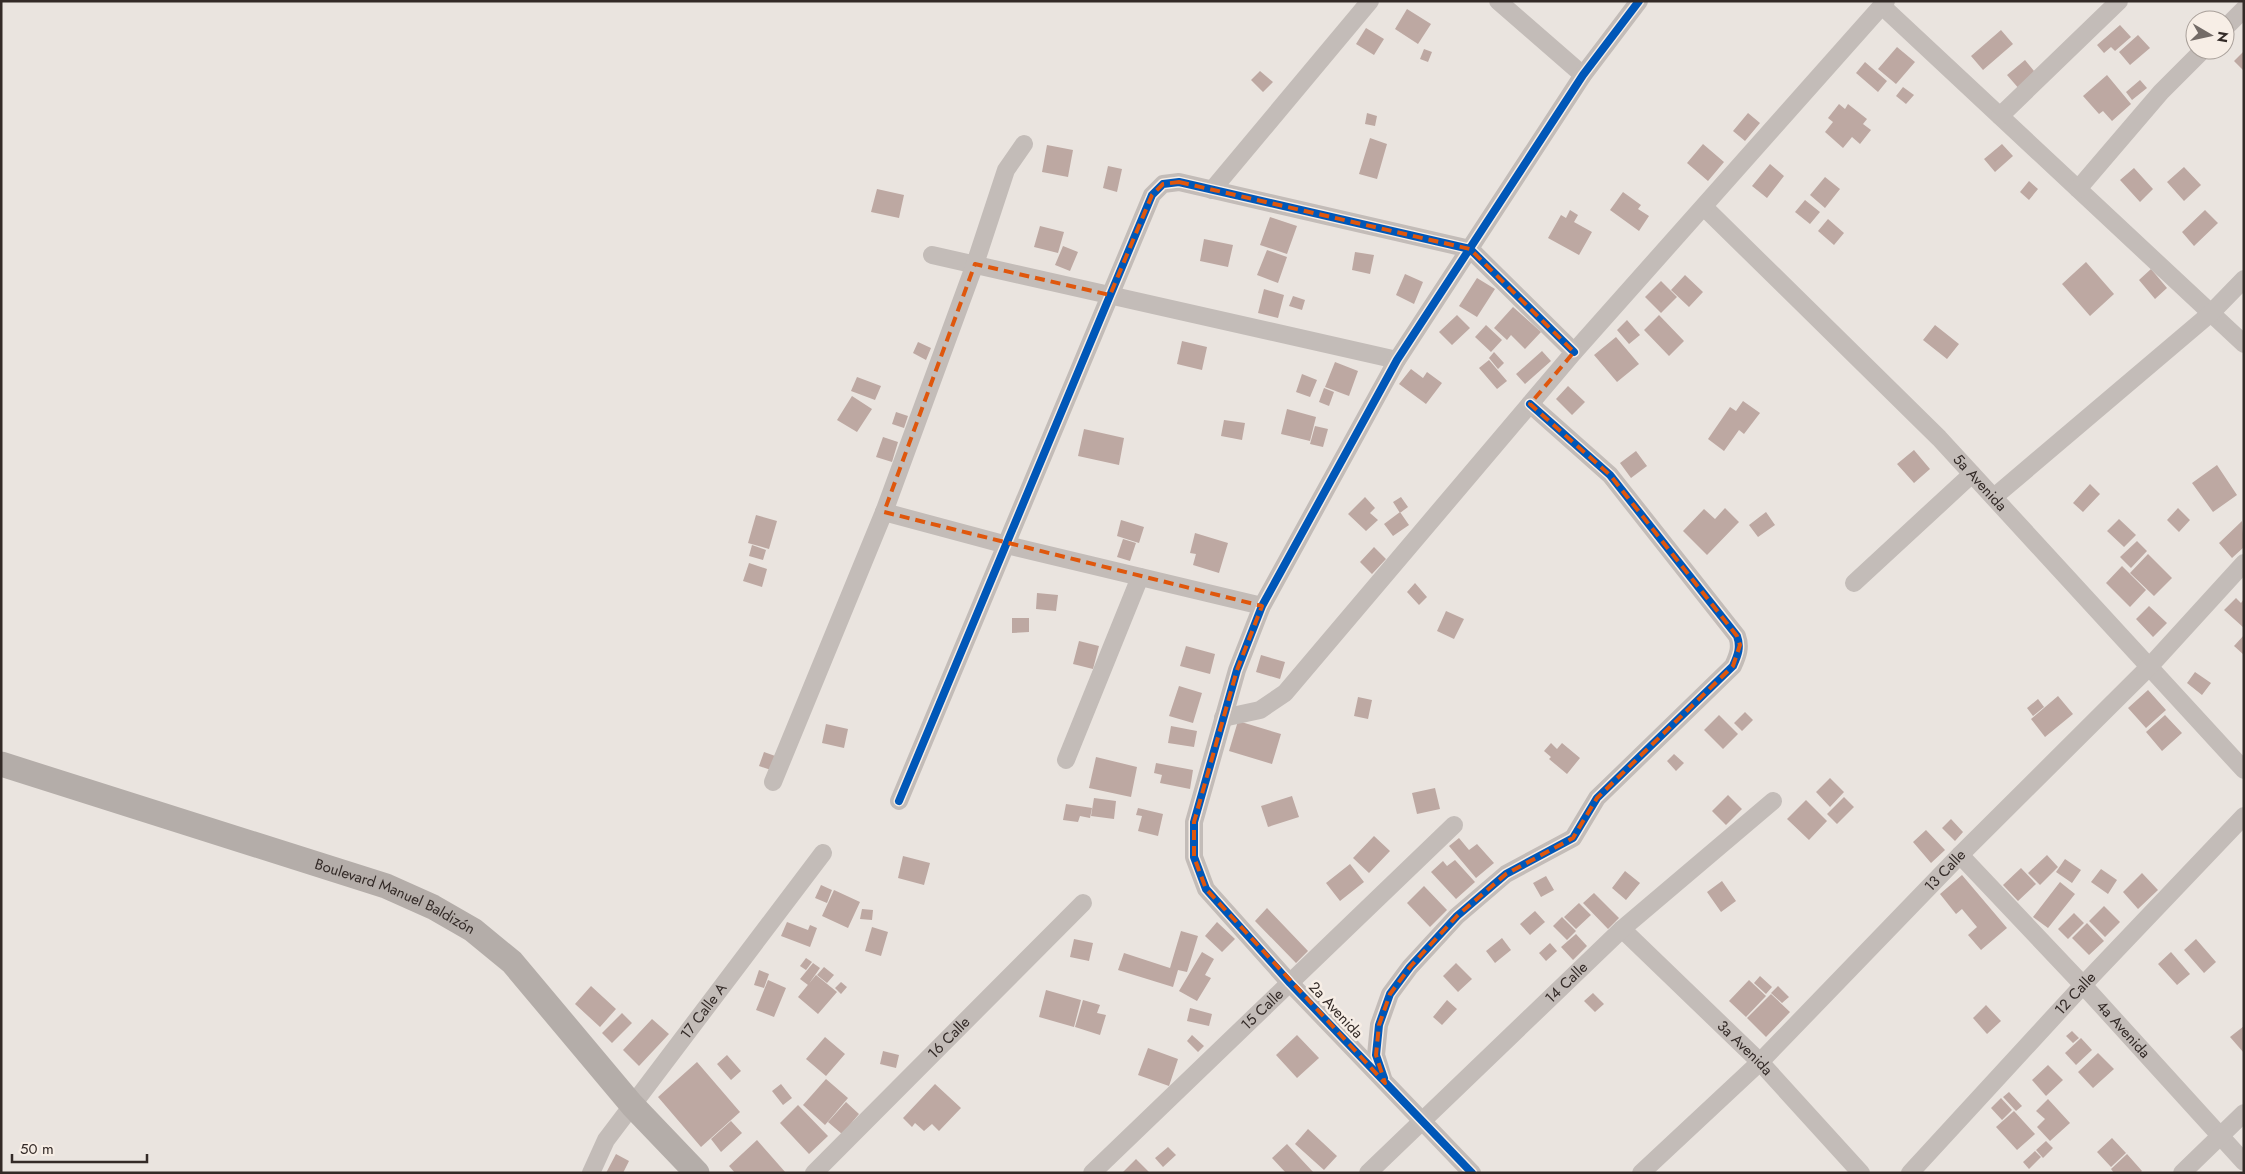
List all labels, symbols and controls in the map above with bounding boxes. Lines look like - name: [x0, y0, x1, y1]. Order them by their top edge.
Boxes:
- north arrow: [2185, 10, 2235, 60]
- text: N: [2212, 30, 2234, 44]
- street label: 5a Avenida: [1948, 449, 2012, 516]
- street label: 13 Calle: [1919, 844, 1971, 897]
- street label: Boulevard Manuel Baldizón: [312, 853, 479, 940]
- street label: 14 Calle: [1540, 956, 1593, 1008]
- street label: 12 Calle: [2050, 967, 2101, 1020]
- street label: 2a Avenida: [1304, 977, 1368, 1043]
- street label: 17 Calle A: [675, 978, 732, 1044]
- street label: 15 Calle: [1236, 983, 1289, 1035]
- street label: 4a Avenida: [2091, 996, 2156, 1063]
- street label: 16 Calle: [923, 1011, 975, 1064]
- street label: 3a Avenida: [1712, 1015, 1778, 1080]
- scale bar: [12, 1132, 148, 1164]
- text: 50 m: [20, 1138, 54, 1160]

